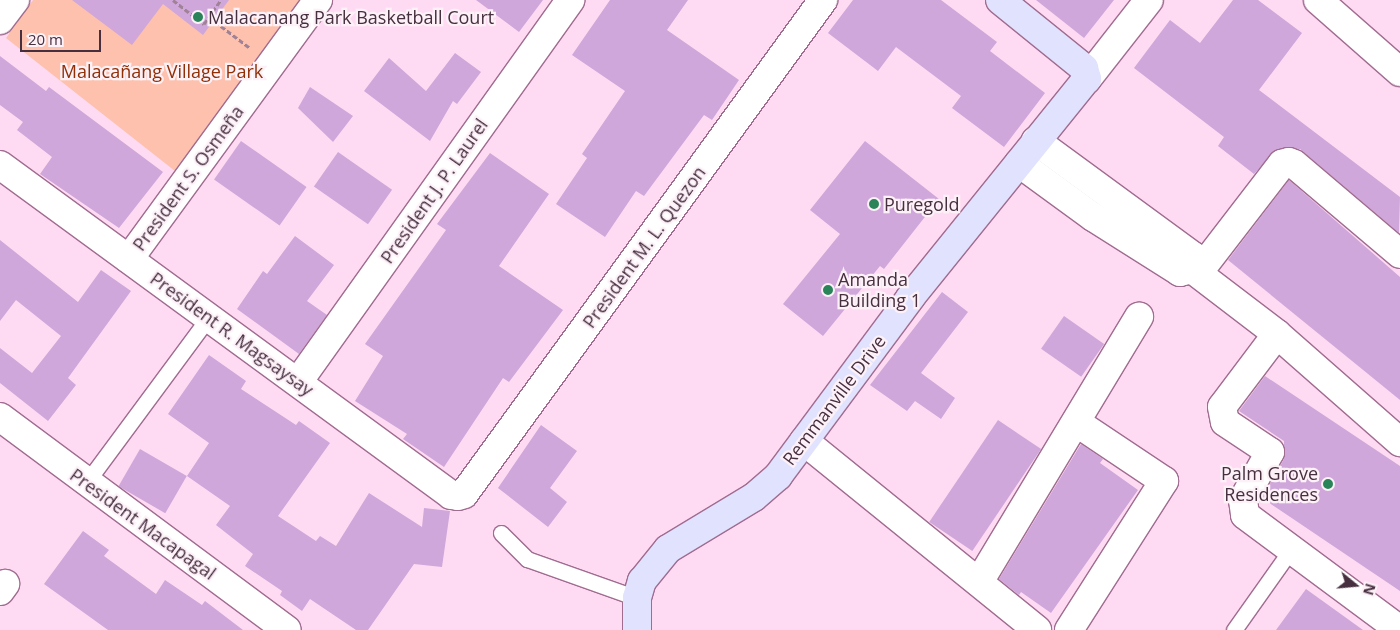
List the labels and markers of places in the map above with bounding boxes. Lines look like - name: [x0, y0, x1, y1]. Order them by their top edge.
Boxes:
- place label: Malacanang Park Basketball Court: [208, 6, 494, 28]
- marker: Malacanang Park Basketball Court: [192, 11, 204, 23]
- place label: Puregold: [884, 193, 959, 215]
- marker: Puregold: [868, 198, 880, 210]
- place label: Amanda Building 1: [838, 269, 921, 312]
- marker: Amanda Building 1: [822, 284, 834, 296]
- place label: Palm Grove Residences: [1221, 463, 1318, 506]
- marker: Palm Grove Residences: [1322, 478, 1334, 490]

